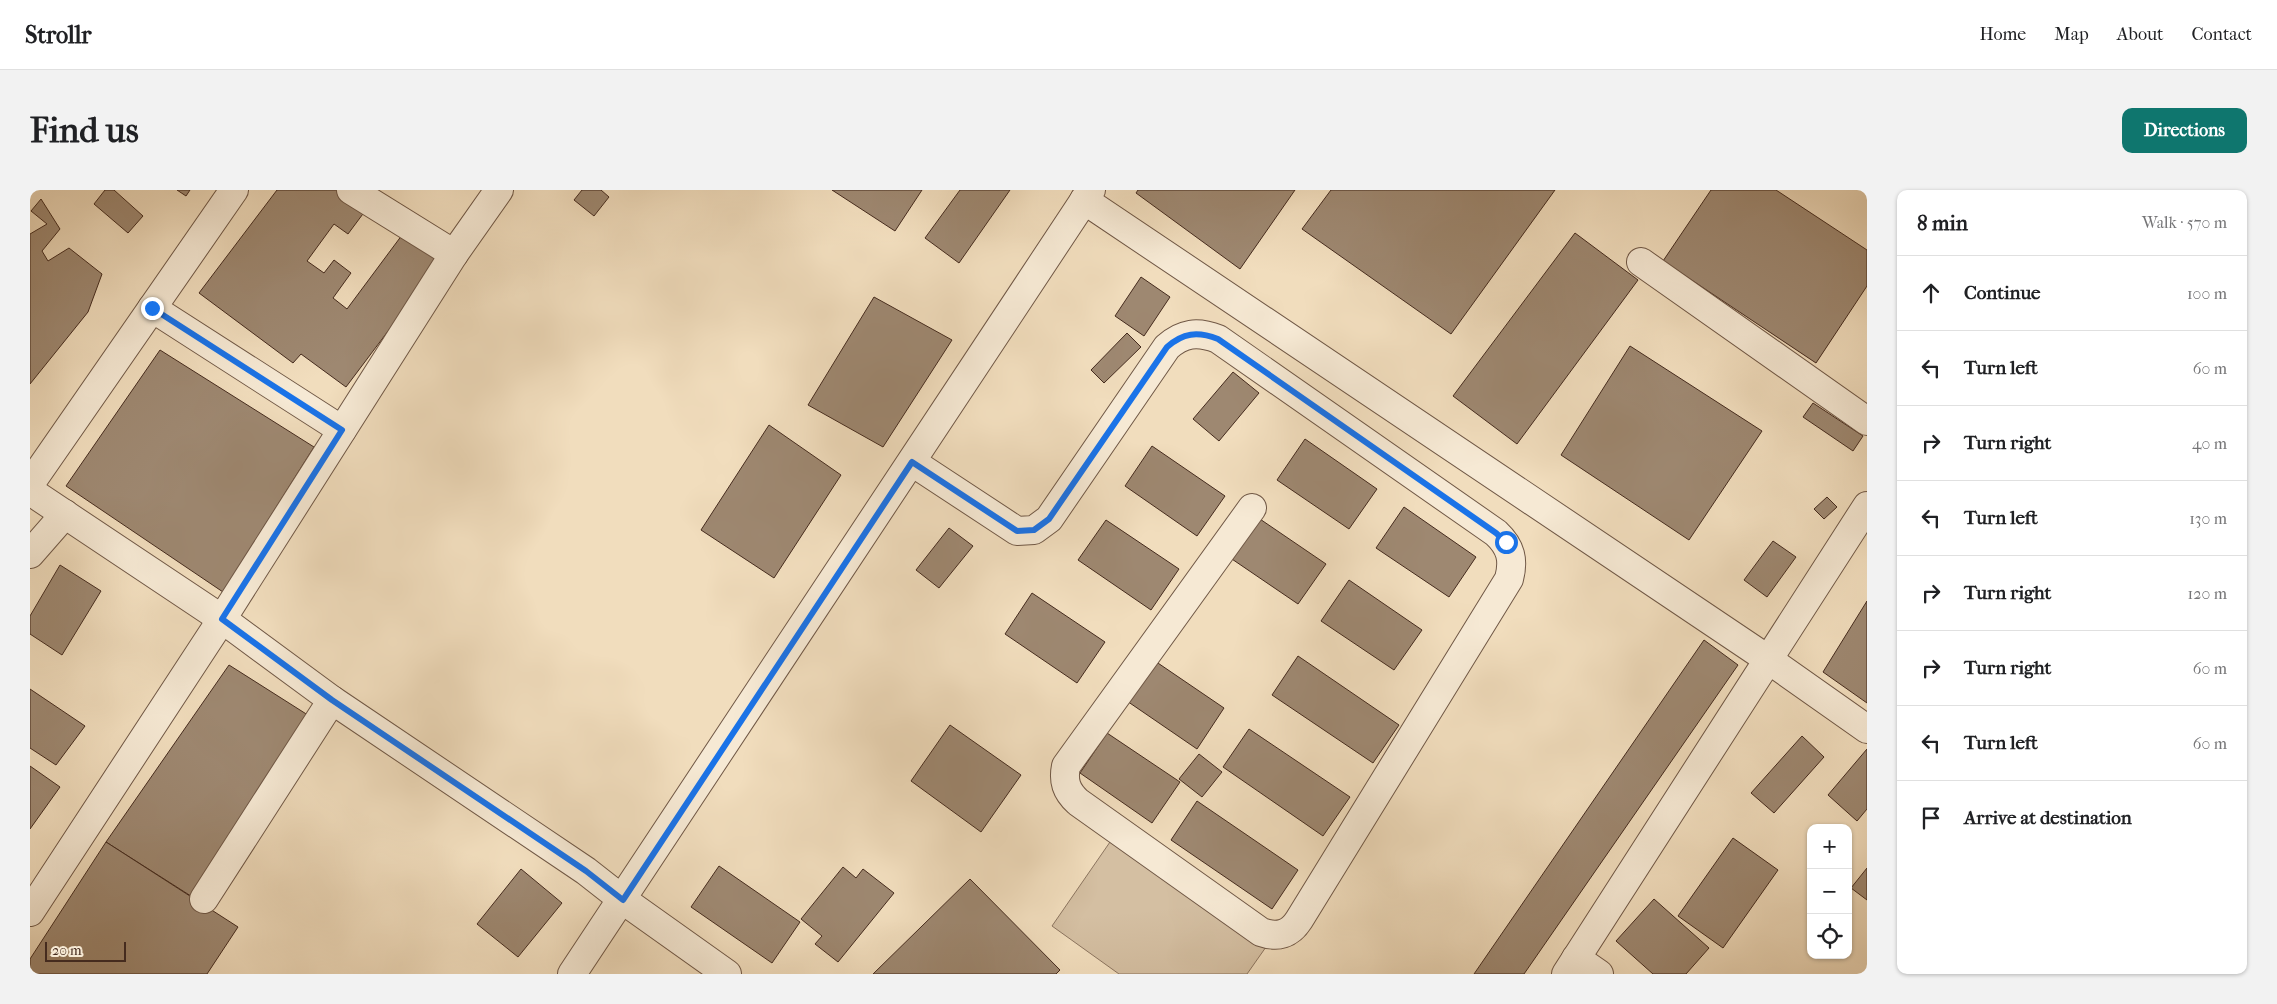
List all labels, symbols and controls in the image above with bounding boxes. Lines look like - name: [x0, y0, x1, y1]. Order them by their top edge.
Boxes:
- text: Strollr: [25, 21, 92, 49]
- text: Home: [1979, 24, 2026, 45]
- text: Map: [2054, 24, 2089, 45]
- text: About: [2117, 24, 2163, 45]
- text: Contact: [2191, 24, 2252, 45]
- button: Directions: [2122, 108, 2247, 153]
- text: Find us: [30, 110, 139, 151]
- text: 8 min: [1917, 211, 1968, 235]
- text: Walk · 570 m: [2142, 213, 2227, 232]
- icon: ahead: [1917, 279, 1945, 307]
- text: Continue: [1964, 282, 2040, 304]
- text: 100 m: [2187, 284, 2227, 303]
- route end: [141, 297, 164, 320]
- icon: left: [1917, 354, 1945, 382]
- text: Turn left: [1964, 357, 2038, 379]
- text: 60 m: [2193, 359, 2227, 378]
- icon: right: [1917, 429, 1945, 457]
- text: Turn right: [1964, 432, 2051, 454]
- text: 40 m: [2192, 434, 2227, 453]
- icon: left: [1917, 504, 1945, 532]
- text: Turn left: [1964, 507, 2038, 529]
- text: 130 m: [2189, 509, 2227, 528]
- route start: [1495, 531, 1518, 554]
- icon: right: [1917, 579, 1945, 607]
- text: Turn right: [1964, 582, 2051, 604]
- text: 120 m: [2188, 584, 2227, 603]
- icon: right: [1917, 654, 1945, 682]
- text: Turn right: [1964, 657, 2051, 679]
- text: 60 m: [2193, 659, 2227, 678]
- icon: left: [1917, 729, 1945, 757]
- text: Turn left: [1964, 732, 2038, 754]
- text: 60 m: [2193, 734, 2227, 753]
- icon: arrive: [1917, 804, 1945, 832]
- text: Arrive at destination: [1964, 807, 2132, 829]
- map controls: [1807, 824, 1852, 959]
- button: +: [1807, 824, 1852, 869]
- button: −: [1807, 869, 1852, 914]
- button: locate: [1807, 914, 1852, 959]
- scale bar: [45, 939, 126, 962]
- text: 20 m: [52, 942, 82, 959]

